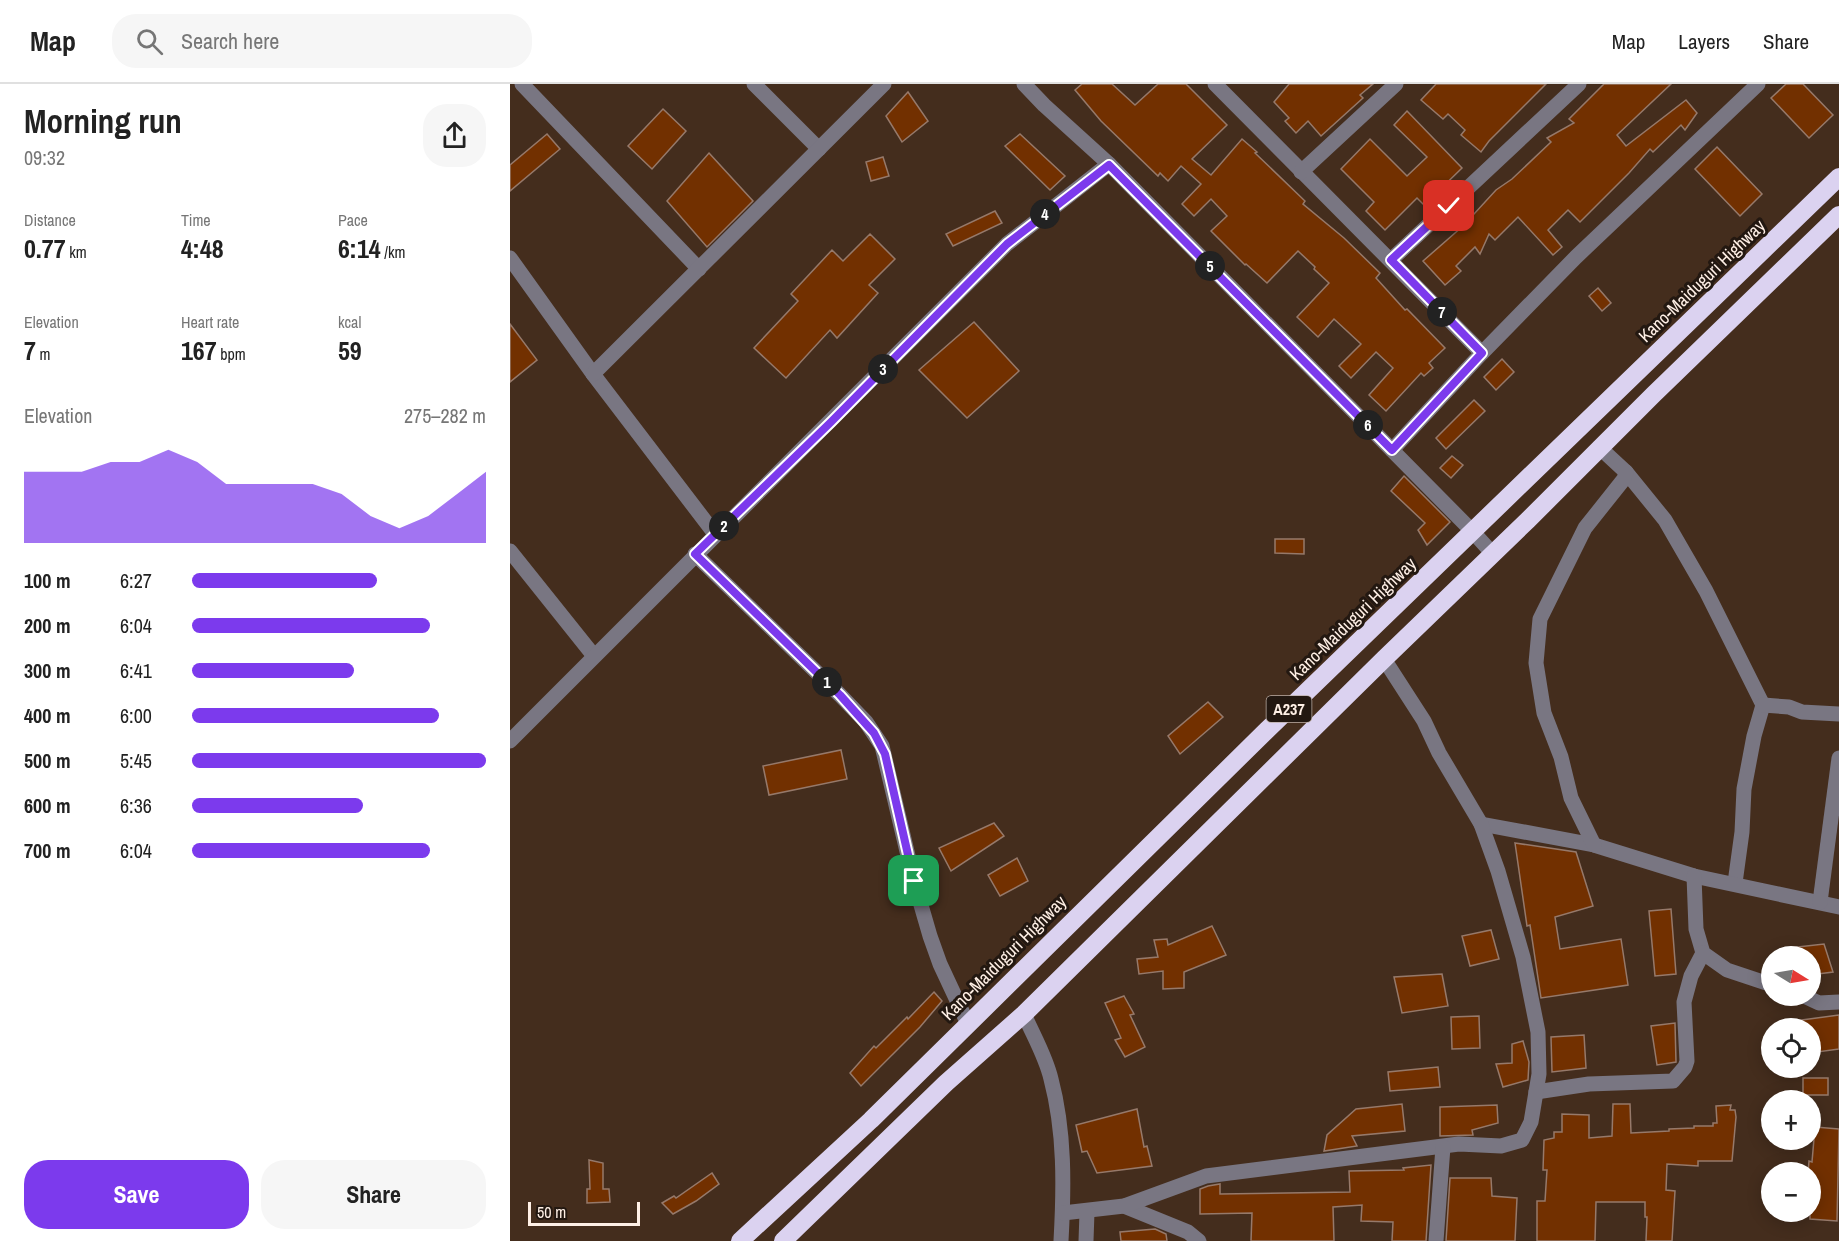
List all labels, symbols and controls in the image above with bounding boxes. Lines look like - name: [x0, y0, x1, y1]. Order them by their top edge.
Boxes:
- search box: [112, 14, 532, 68]
- text: Map: [30, 22, 76, 60]
- icon: search: [133, 25, 166, 58]
- text: Search here: [181, 26, 279, 56]
- text: Map: [1612, 27, 1645, 56]
- text: Layers: [1678, 27, 1730, 56]
- text: Share: [1763, 27, 1809, 56]
- text: Morning run: [24, 99, 182, 143]
- button: share: [423, 104, 486, 167]
- text: 09:32: [24, 144, 65, 171]
- pin: [1423, 180, 1474, 231]
- icon: check: [1432, 189, 1465, 222]
- pin: 4: [1030, 199, 1060, 229]
- text: 4: [1041, 203, 1049, 225]
- text: Distance: [24, 209, 76, 231]
- text: Time: [181, 209, 211, 231]
- text: Pace: [338, 209, 368, 231]
- street label: Kano-Maiduguri Highway: [1633, 213, 1771, 348]
- text: 0.77: [24, 231, 66, 266]
- text: 4:48: [181, 231, 224, 266]
- text: 6:14: [338, 231, 381, 266]
- text: km: [66, 241, 87, 263]
- text: /km: [381, 241, 405, 263]
- pin: 5: [1195, 251, 1225, 281]
- text: 5: [1206, 255, 1214, 277]
- pin: 7: [1427, 297, 1457, 327]
- text: 7: [1438, 301, 1446, 323]
- text: Elevation: [24, 311, 79, 333]
- text: Heart rate: [181, 311, 239, 333]
- text: kcal: [338, 311, 361, 333]
- text: 7: [24, 333, 36, 368]
- text: 167: [181, 333, 217, 368]
- text: 59: [338, 333, 362, 368]
- text: m: [36, 343, 50, 365]
- text: bpm: [217, 343, 246, 365]
- pin: 3: [868, 354, 898, 384]
- text: 3: [879, 358, 887, 380]
- text: Elevation: [24, 402, 92, 429]
- text: 275–282 m: [404, 402, 486, 429]
- pin: 6: [1353, 410, 1383, 440]
- text: 6: [1364, 414, 1372, 436]
- pin: 2: [709, 511, 739, 541]
- text: 2: [720, 515, 728, 537]
- street label: Kano-Maiduguri Highway: [1284, 551, 1422, 686]
- text: 100 m: [24, 567, 71, 594]
- text: 6:27: [120, 567, 152, 594]
- text: 200 m: [24, 612, 71, 639]
- text: 6:04: [120, 612, 152, 639]
- text: 300 m: [24, 657, 71, 684]
- text: 6:41: [120, 657, 152, 684]
- pin: 1: [812, 667, 842, 697]
- text: 1: [823, 671, 831, 693]
- road number: A237: [1266, 696, 1312, 722]
- text: 400 m: [24, 702, 71, 729]
- text: 6:00: [120, 702, 152, 729]
- text: 500 m: [24, 747, 71, 774]
- text: 5:45: [120, 747, 152, 774]
- text: 600 m: [24, 792, 71, 819]
- text: 6:36: [120, 792, 152, 819]
- text: 700 m: [24, 837, 71, 864]
- text: 6:04: [120, 837, 152, 864]
- pin: [888, 855, 939, 906]
- icon: arrive: [897, 864, 930, 897]
- street label: Kano-Maiduguri Highway: [936, 889, 1072, 1026]
- north arrow: [1761, 946, 1821, 1006]
- map controls: [1761, 946, 1821, 1222]
- button: locate: [1761, 1018, 1821, 1078]
- button: +: [1761, 1090, 1821, 1150]
- button: Save: [24, 1160, 249, 1229]
- button: Share: [261, 1160, 486, 1229]
- button: −: [1761, 1162, 1821, 1222]
- scale bar: [528, 1199, 640, 1226]
- text: 50 m: [537, 1201, 566, 1223]

